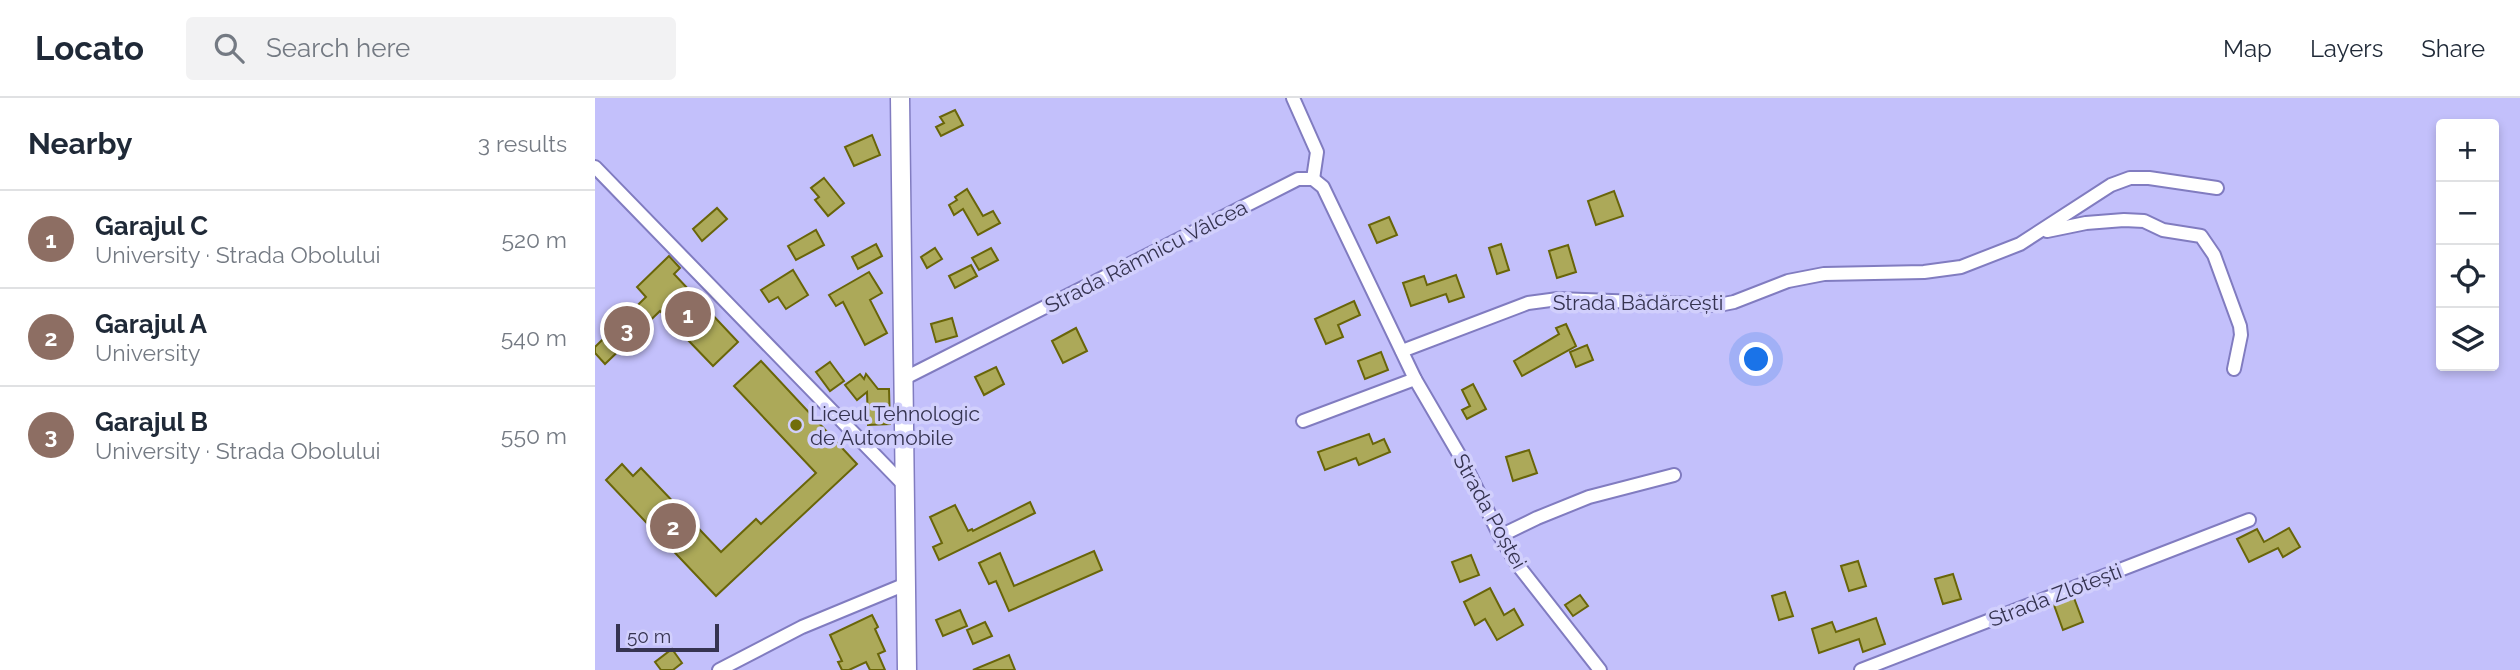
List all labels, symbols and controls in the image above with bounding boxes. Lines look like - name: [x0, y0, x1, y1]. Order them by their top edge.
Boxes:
- search box: [186, 17, 676, 80]
- text: Locato: [35, 29, 144, 68]
- icon: search: [210, 29, 248, 67]
- text: Search here: [266, 33, 410, 63]
- text: Map: [2223, 34, 2272, 63]
- text: Layers: [2310, 34, 2383, 63]
- text: Share: [2421, 34, 2485, 63]
- map controls: [2436, 119, 2499, 371]
- button: +: [2436, 119, 2499, 182]
- text: Nearby: [28, 126, 132, 161]
- text: 3 results: [478, 130, 567, 157]
- button: −: [2436, 182, 2499, 245]
- street label: Strada Râmnicu Vâlcea: [1041, 194, 1251, 318]
- text: Garajul C: [95, 211, 208, 241]
- text: 1: [45, 226, 57, 253]
- text: 520 m: [501, 226, 567, 253]
- text: University · Strada Obolului: [95, 241, 381, 268]
- button: locate: [2436, 245, 2499, 308]
- pin: 1: [665, 288, 711, 340]
- street label: Strada Bădărcești: [1553, 290, 1723, 315]
- pin: 3: [604, 303, 650, 355]
- button: layers: [2436, 308, 2499, 371]
- text: Garajul A: [95, 309, 207, 339]
- text: 2: [45, 324, 57, 351]
- text: 540 m: [501, 324, 567, 351]
- text: University: [95, 339, 200, 366]
- your location: [1739, 342, 1773, 376]
- place label: Liceul Tehnologic de Automobile: [810, 401, 980, 450]
- text: Garajul B: [95, 407, 208, 437]
- marker: Liceul Tehnologic de Automobile: [788, 417, 804, 433]
- text: 3: [45, 422, 57, 449]
- text: 550 m: [501, 422, 567, 449]
- text: University · Strada Obolului: [95, 437, 381, 464]
- street label: Strada Poștei: [1448, 449, 1532, 573]
- pin: 2: [650, 500, 696, 552]
- street label: Strada Zlotești: [1985, 558, 2125, 632]
- scale bar: [616, 621, 719, 653]
- text: 50 m: [627, 625, 671, 647]

